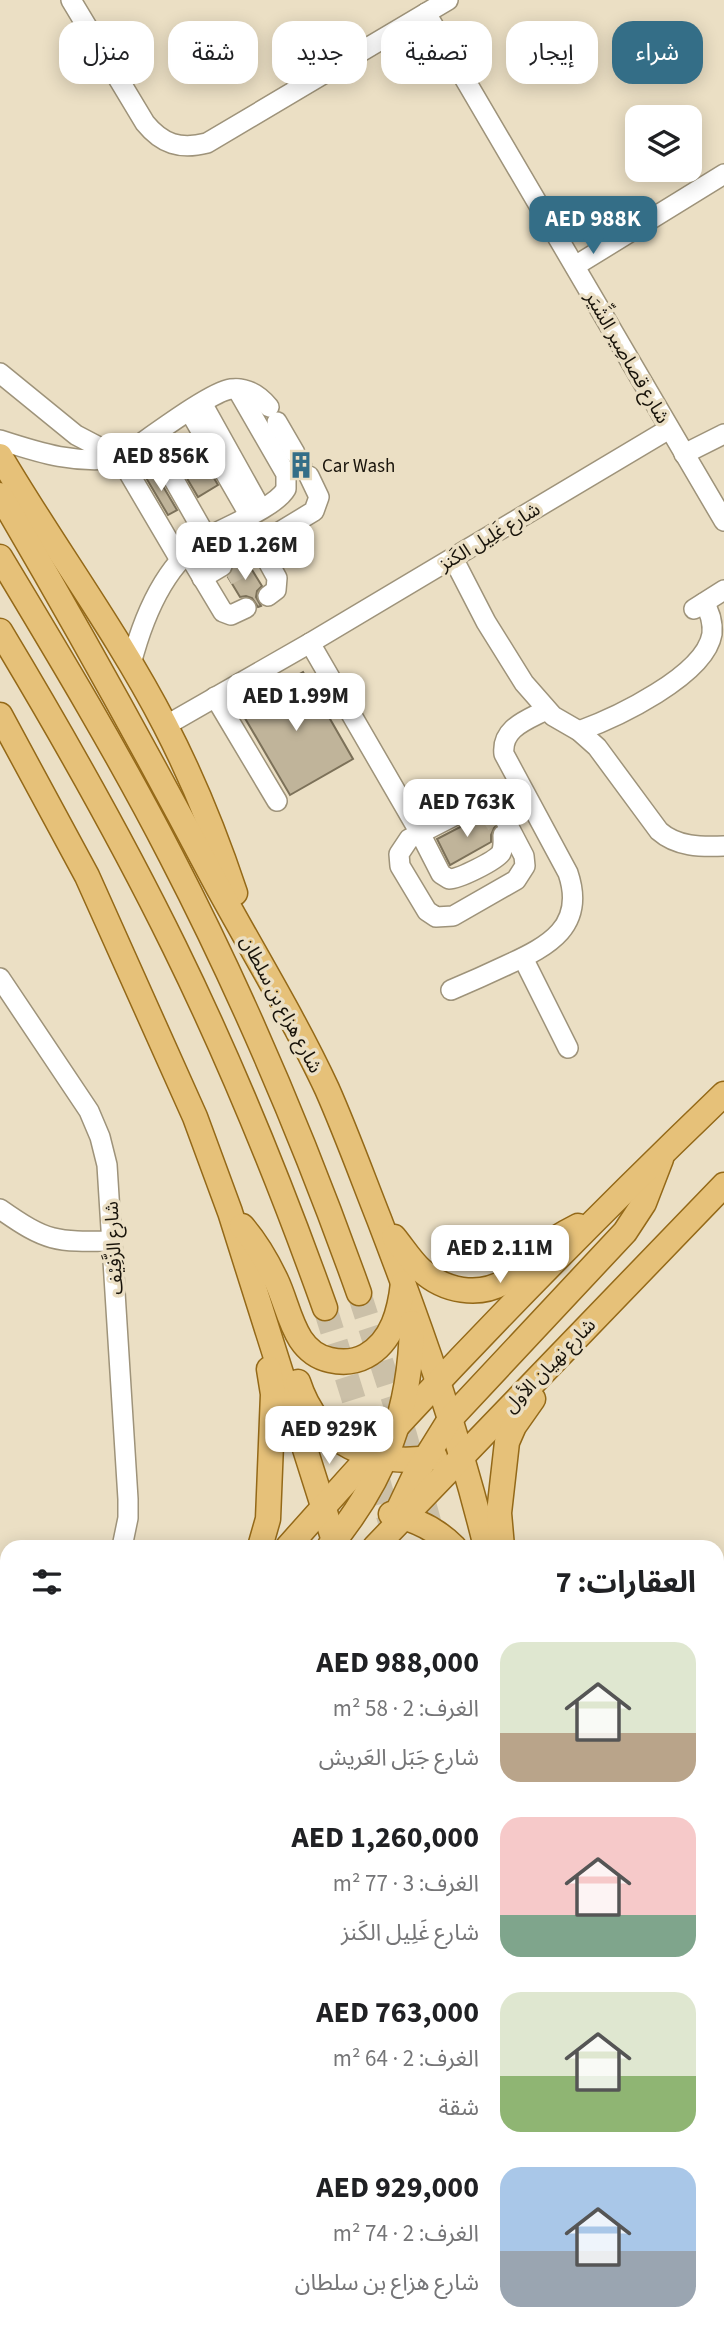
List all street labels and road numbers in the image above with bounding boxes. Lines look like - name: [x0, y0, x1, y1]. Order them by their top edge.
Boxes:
- street label: شارع قصاصِير الشِّيَر: [577, 283, 680, 429]
- street label: شارع غَلِيل الكَنز: [433, 496, 546, 579]
- street label: شارع هزاع بن سلطان: [233, 931, 328, 1078]
- street label: شارع الزَّفِيْف: [98, 1200, 130, 1295]
- street label: شارع نهيان الأول: [498, 1313, 602, 1419]

